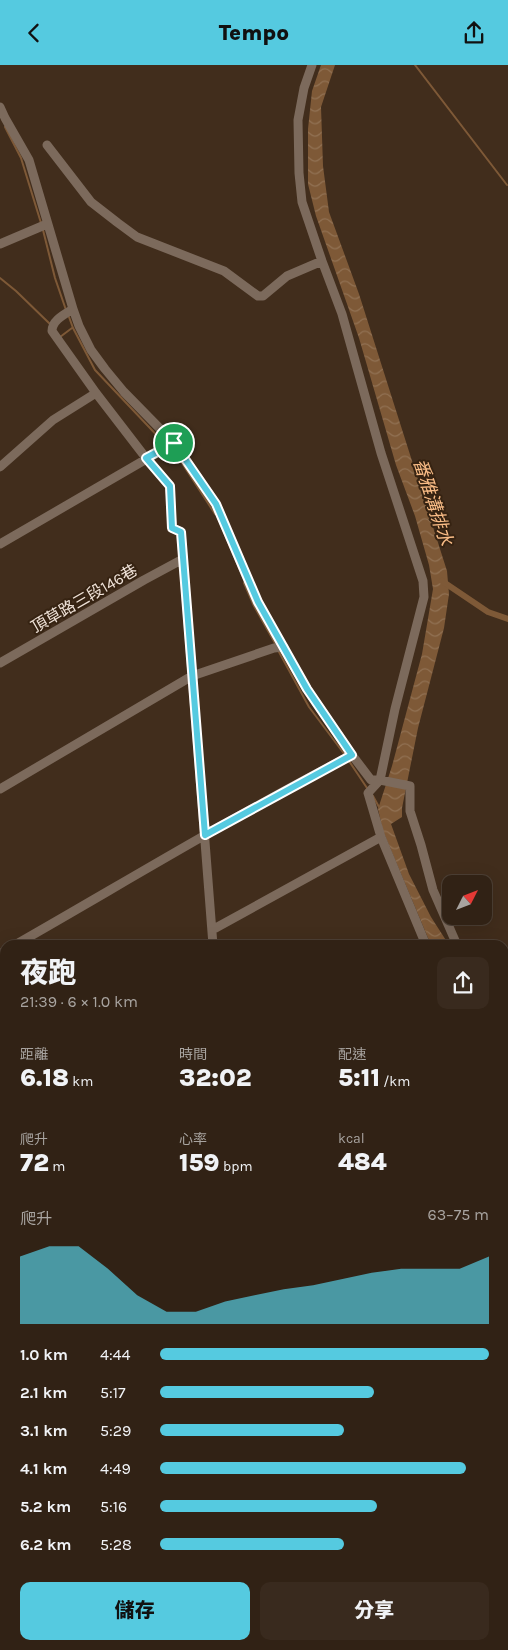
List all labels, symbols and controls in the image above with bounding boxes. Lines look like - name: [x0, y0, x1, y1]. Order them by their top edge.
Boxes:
- icon: back: [20, 19, 48, 47]
- icon: share: [460, 19, 488, 47]
- text: Tempo: [219, 20, 289, 46]
- pin: [153, 422, 195, 464]
- icon: arrive: [160, 429, 188, 457]
- water label: 番雅溝排水: [409, 456, 458, 549]
- street label: 頂草路三段146巷: [28, 560, 141, 637]
- north arrow: [442, 875, 492, 925]
- map controls: [442, 875, 492, 925]
- text: 夜跑: [20, 956, 76, 989]
- button: share: [437, 957, 489, 1009]
- text: 21:39 · 6 × 1.0 km: [20, 992, 138, 1011]
- text: 距離: [20, 1046, 48, 1063]
- text: 時間: [179, 1046, 207, 1063]
- text: 配速: [338, 1046, 366, 1063]
- text: 6.18: [20, 1063, 69, 1092]
- text: 32:02: [179, 1063, 252, 1092]
- text: 5:11: [338, 1063, 380, 1092]
- text: km: [69, 1073, 93, 1090]
- text: /km: [380, 1073, 410, 1090]
- text: kcal: [338, 1130, 365, 1147]
- text: 爬升: [20, 1131, 48, 1148]
- text: 心率: [179, 1131, 207, 1148]
- text: 484: [338, 1147, 387, 1176]
- text: 72: [20, 1148, 49, 1177]
- text: 159: [179, 1148, 220, 1177]
- text: m: [49, 1158, 65, 1175]
- text: bpm: [220, 1158, 253, 1175]
- text: 63–75 m: [428, 1205, 489, 1224]
- text: 爬升: [20, 1209, 52, 1228]
- text: 1.0 km: [20, 1345, 68, 1364]
- text: 4:44: [100, 1345, 131, 1364]
- text: 2.1 km: [20, 1383, 68, 1402]
- text: 5:17: [100, 1383, 126, 1402]
- text: 3.1 km: [20, 1421, 68, 1440]
- text: 5:29: [100, 1421, 131, 1440]
- text: 4.1 km: [20, 1459, 67, 1478]
- text: 4:49: [100, 1459, 131, 1478]
- text: 5.2 km: [20, 1497, 71, 1516]
- text: 5:16: [100, 1497, 127, 1516]
- text: 6.2 km: [20, 1535, 72, 1554]
- text: 5:28: [100, 1535, 132, 1554]
- button: 儲存: [20, 1582, 250, 1640]
- button: 分享: [260, 1582, 489, 1640]

